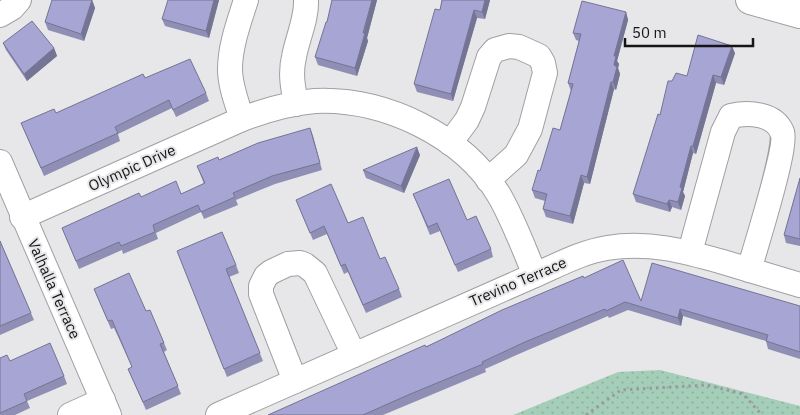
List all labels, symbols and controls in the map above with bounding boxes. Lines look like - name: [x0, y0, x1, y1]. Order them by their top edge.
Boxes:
- scale bar: [625, 15, 752, 47]
- text: 50 m: [632, 23, 667, 42]
- street label: Olympic Drive: [85, 140, 178, 195]
- street label: Valhalla Terrace: [24, 236, 85, 342]
- street label: Trevino Terrace: [466, 253, 569, 311]

